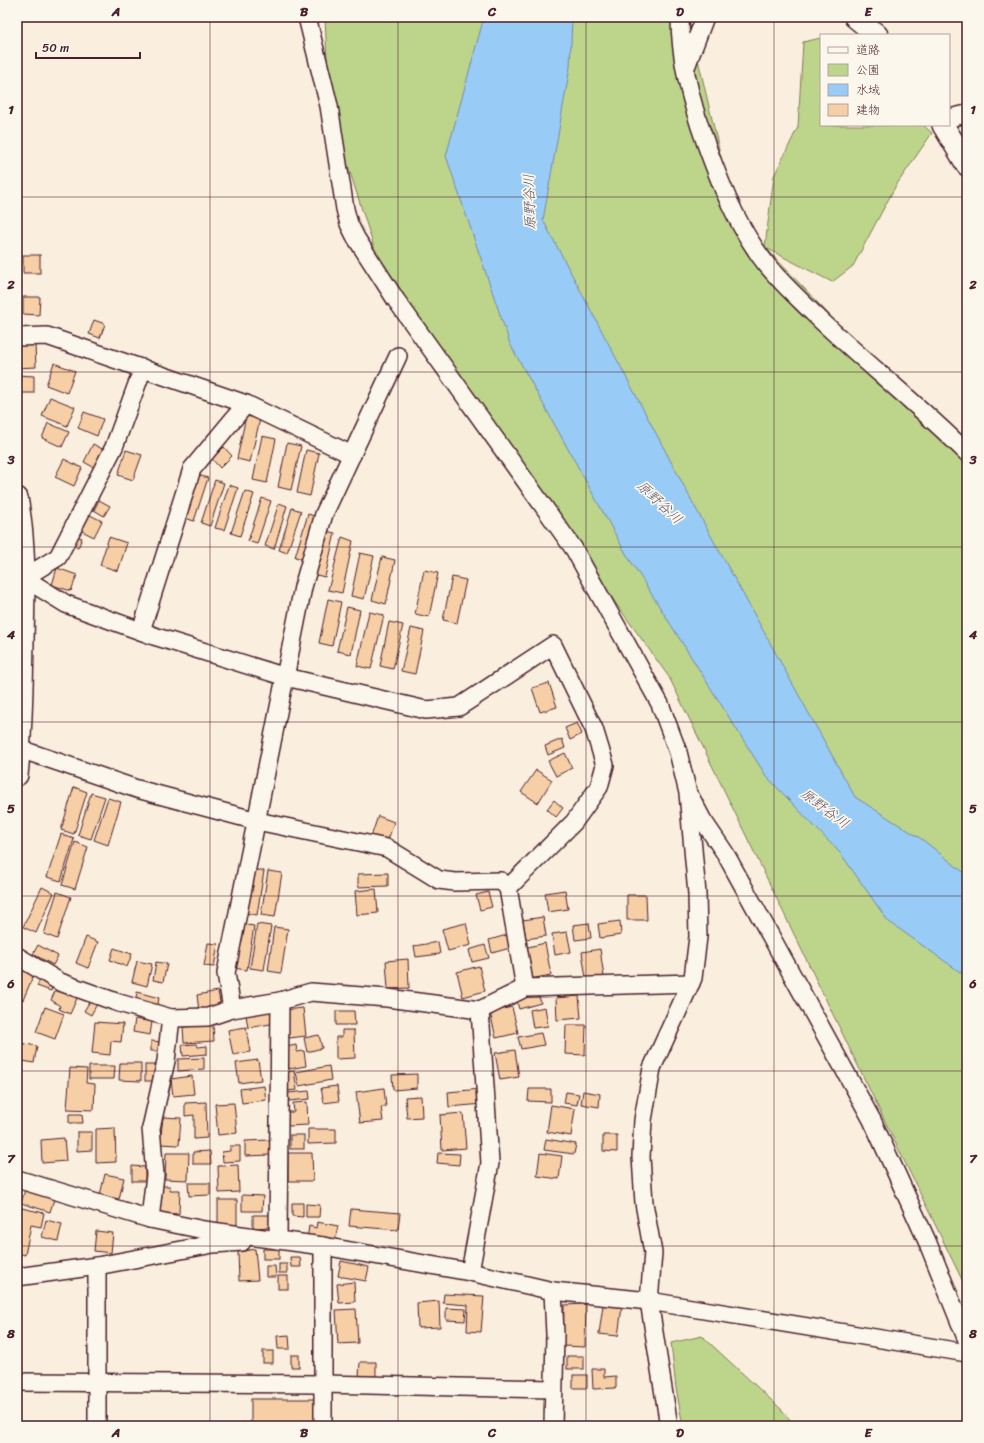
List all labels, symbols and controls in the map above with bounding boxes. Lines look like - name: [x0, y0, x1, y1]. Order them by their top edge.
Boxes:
- text: A: [111, 0, 120, 23]
- text: B: [300, 0, 309, 23]
- text: C: [487, 0, 497, 23]
- text: D: [676, 0, 684, 23]
- text: E: [864, 0, 873, 23]
- scale bar: [36, 34, 140, 60]
- legend: [820, 34, 950, 126]
- text: 50 m: [42, 37, 69, 59]
- text: 道路: [856, 39, 880, 61]
- text: 公園: [856, 59, 880, 81]
- text: 水域: [856, 79, 880, 101]
- text: 1: [8, 98, 14, 121]
- text: 1: [970, 98, 976, 121]
- text: 建物: [856, 99, 880, 121]
- water label: 原野谷川: [516, 174, 543, 230]
- text: 2: [6, 273, 15, 296]
- text: 2: [968, 273, 977, 296]
- text: 3: [6, 448, 15, 471]
- text: 3: [968, 448, 977, 471]
- water label: 原野谷川: [631, 474, 689, 531]
- text: 4: [6, 623, 16, 646]
- text: 4: [968, 623, 978, 646]
- water label: 原野谷川: [795, 782, 855, 835]
- text: 5: [7, 797, 15, 820]
- text: 5: [969, 797, 977, 820]
- text: 6: [6, 972, 15, 995]
- text: 6: [968, 972, 977, 995]
- text: 7: [7, 1147, 16, 1170]
- text: 7: [969, 1147, 978, 1170]
- text: 8: [6, 1322, 15, 1345]
- text: 8: [968, 1322, 977, 1345]
- text: A: [111, 1421, 120, 1443]
- text: B: [300, 1421, 309, 1443]
- text: C: [487, 1421, 497, 1443]
- text: D: [676, 1421, 684, 1443]
- text: E: [864, 1421, 873, 1443]

